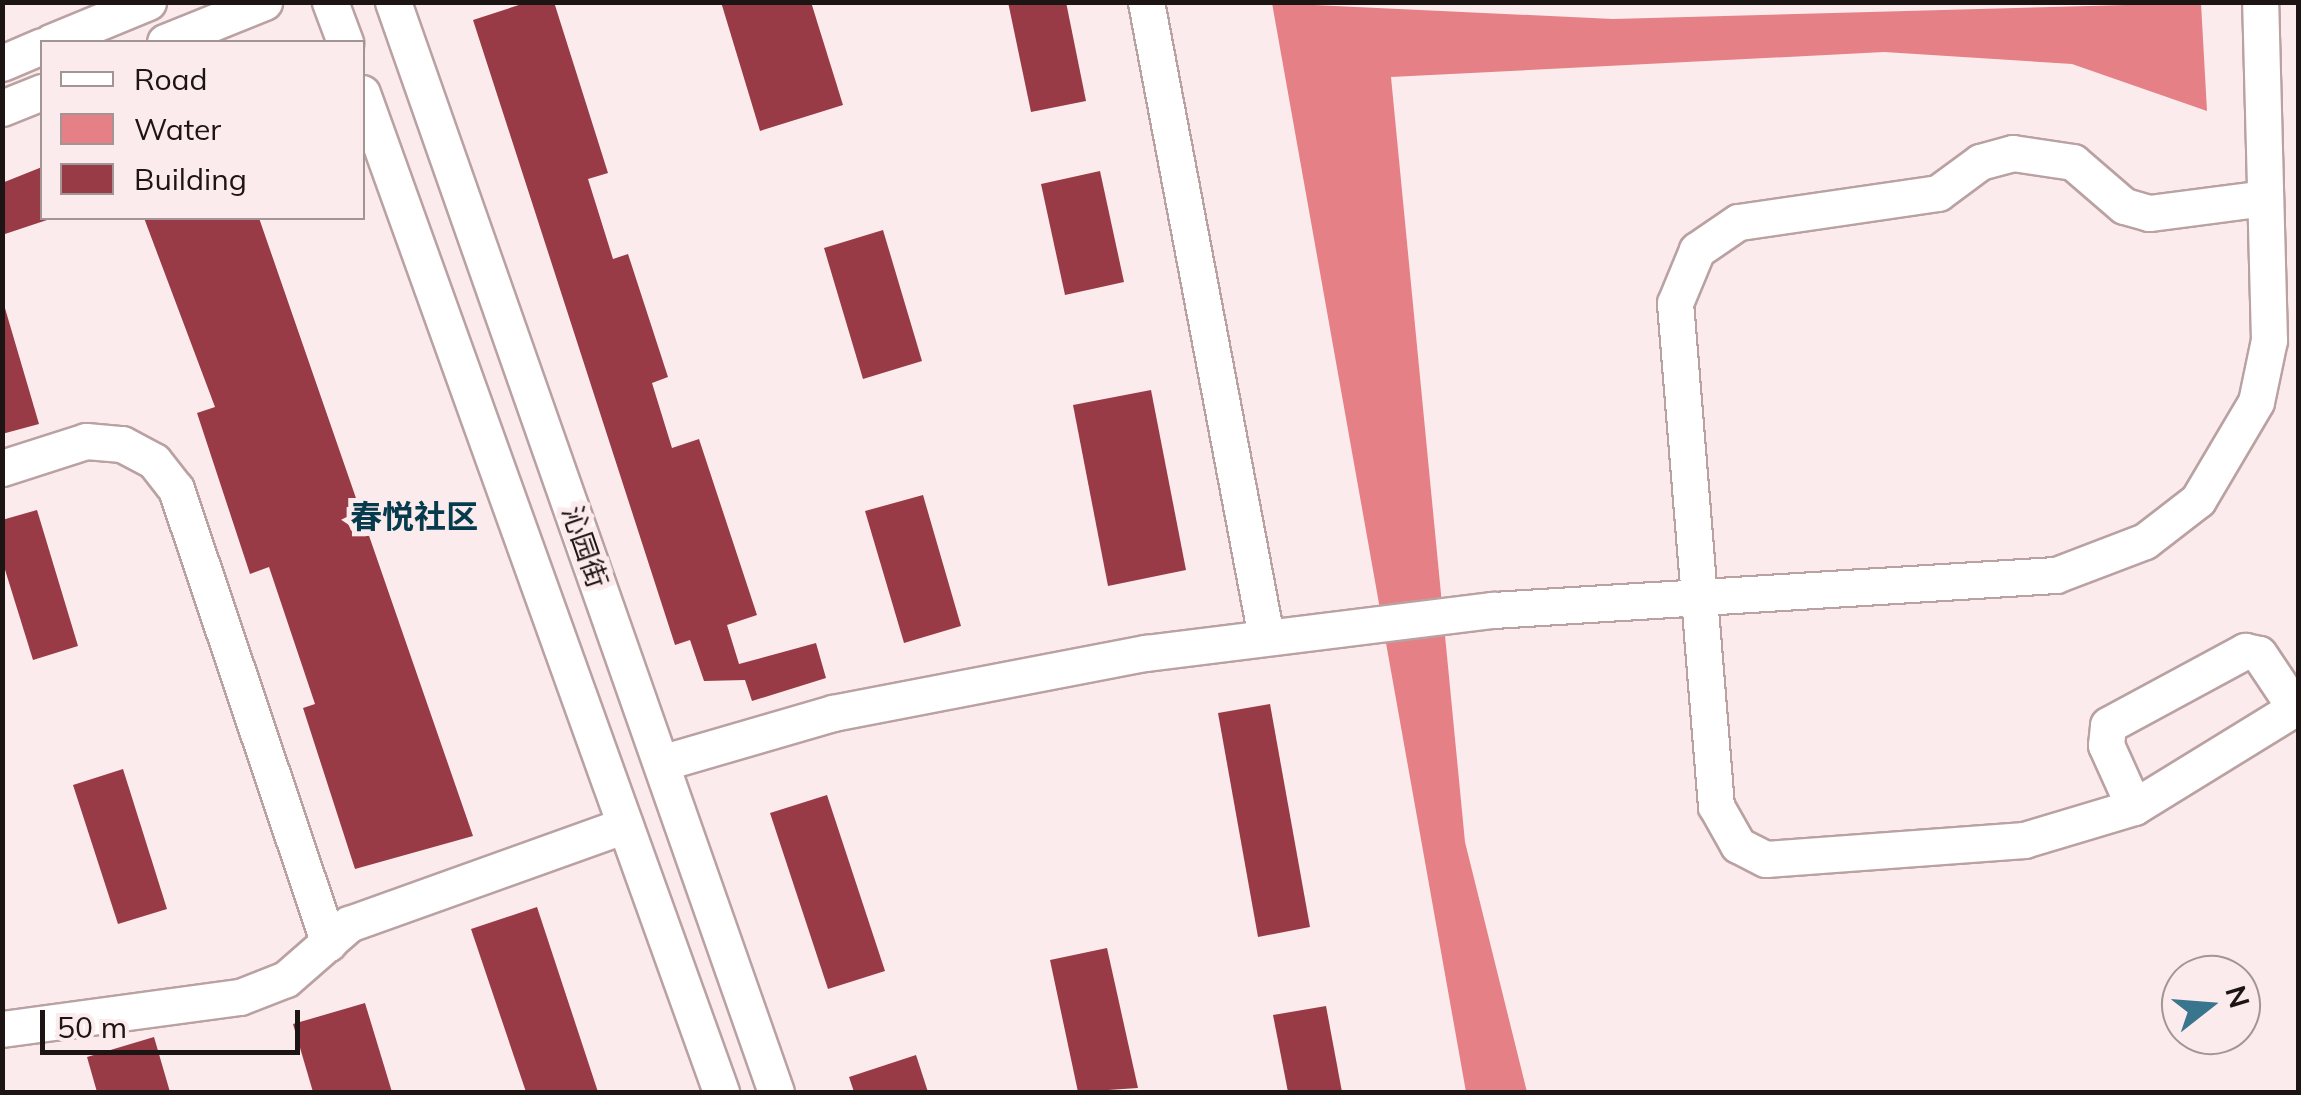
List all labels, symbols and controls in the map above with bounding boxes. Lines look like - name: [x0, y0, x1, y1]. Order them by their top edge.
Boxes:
- legend: [40, 40, 365, 220]
- text: Road: [134, 60, 208, 98]
- text: Water: [134, 110, 221, 148]
- text: Building: [134, 160, 247, 198]
- district label: 春悦社区: [350, 497, 478, 535]
- street label: 沁园街: [555, 502, 615, 592]
- north arrow: [2161, 955, 2261, 1055]
- text: N: [2218, 981, 2258, 1012]
- scale bar: [45, 990, 305, 1052]
- text: 50 m: [57, 1008, 127, 1046]

